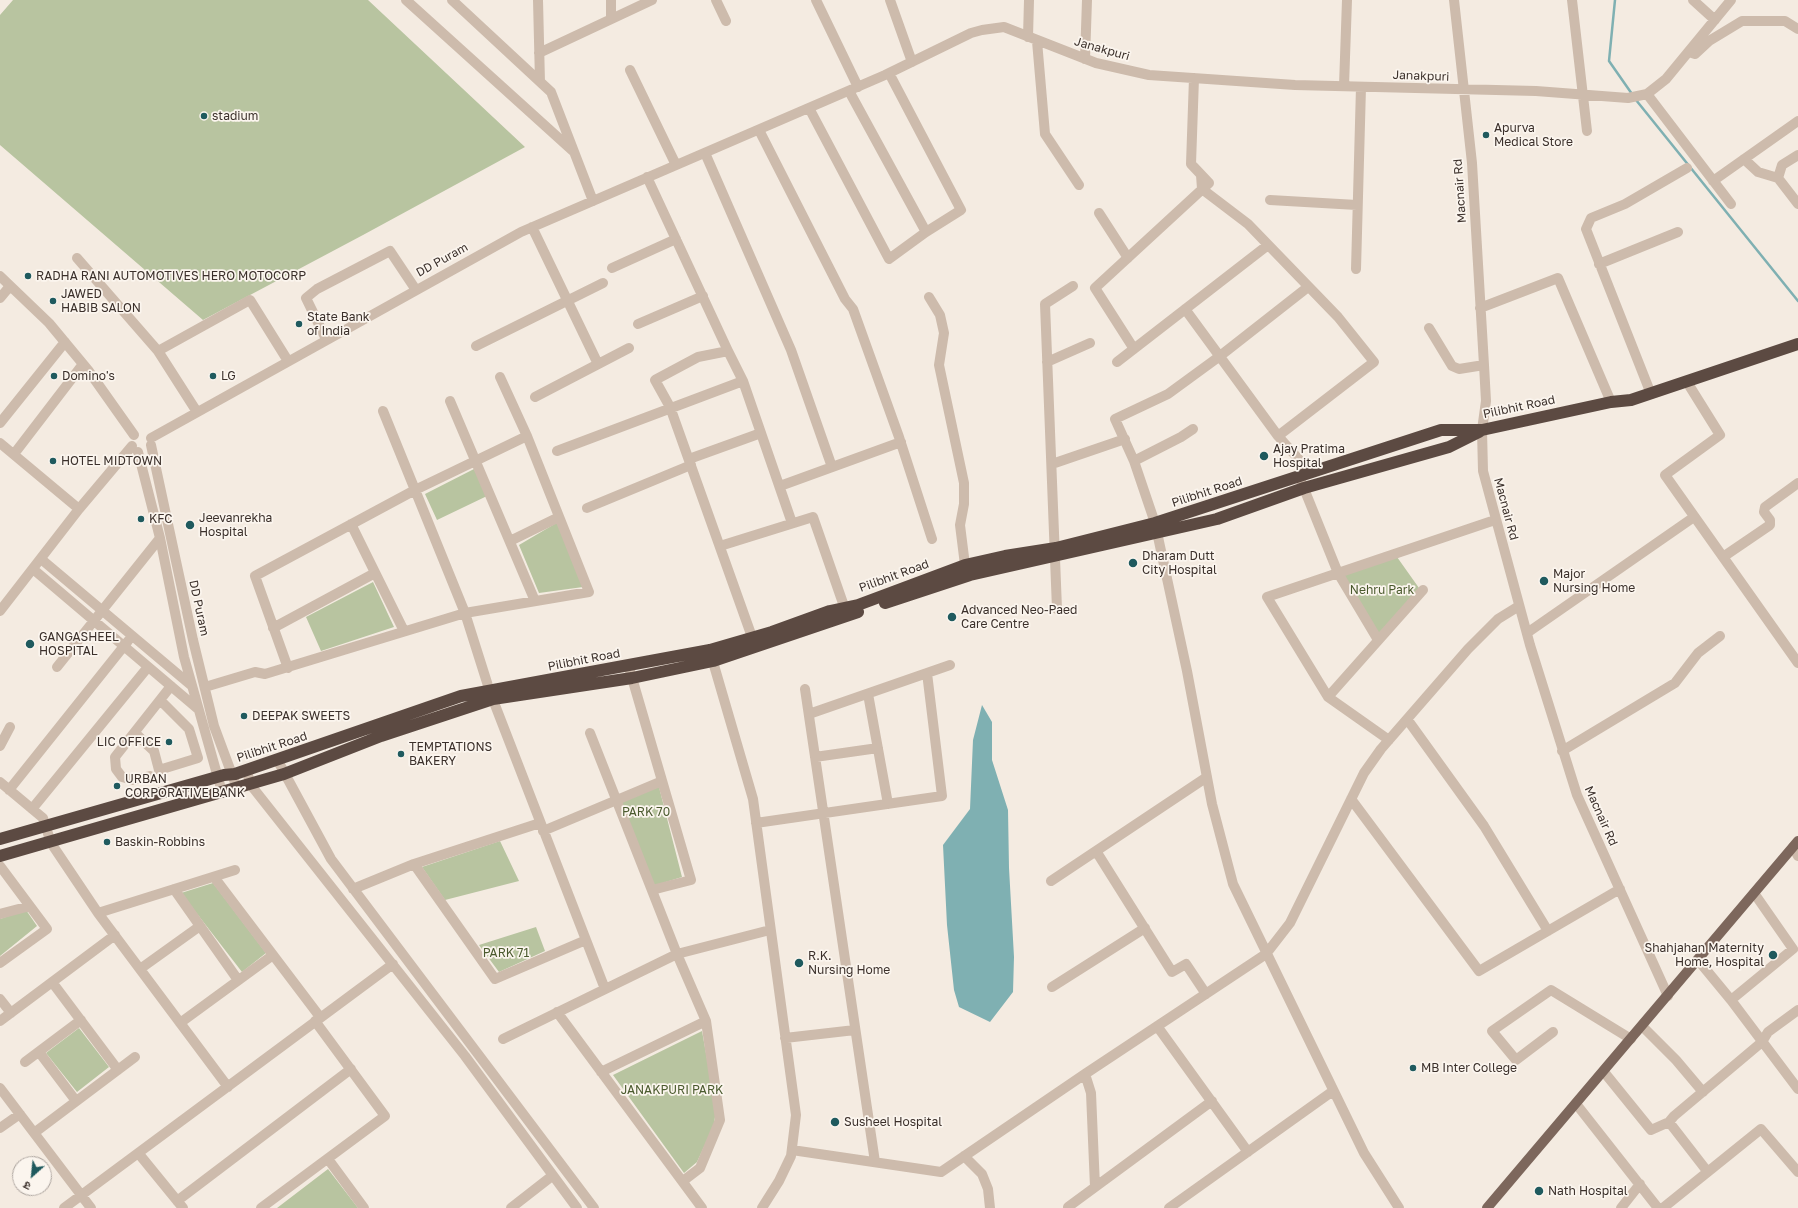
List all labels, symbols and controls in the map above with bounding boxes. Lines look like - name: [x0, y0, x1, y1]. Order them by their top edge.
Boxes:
- street label: Janakpuri: [1073, 34, 1131, 64]
- street label: Janakpuri: [1392, 68, 1450, 84]
- place label: stadium: [212, 109, 258, 123]
- marker: stadium: [199, 111, 209, 121]
- place label: Apurva Medical Store: [1494, 121, 1573, 149]
- marker: Apurva Medical Store: [1481, 130, 1491, 140]
- street label: Macnair Rd: [1451, 159, 1469, 223]
- street label: DD Puram: [414, 240, 470, 280]
- place label: RADHA RANI AUTOMOTIVES HERO MOTOCORP: [36, 269, 306, 283]
- marker: RADHA RANI AUTOMOTIVES HERO MOTOCORP: [23, 271, 33, 281]
- place label: JAWED HABIB SALON: [61, 287, 141, 315]
- marker: JAWED HABIB SALON: [48, 296, 58, 306]
- place label: State Bank of India: [307, 310, 370, 338]
- marker: State Bank of India: [294, 319, 304, 329]
- place label: Domino's: [62, 369, 115, 383]
- place label: LG: [221, 369, 236, 383]
- marker: Domino's: [49, 371, 59, 381]
- marker: LG: [208, 371, 218, 381]
- street label: Pilibhit Road: [1482, 392, 1556, 422]
- place label: Ajay Pratima Hospital: [1273, 442, 1345, 470]
- marker: Ajay Pratima Hospital: [1258, 450, 1270, 462]
- place label: HOTEL MIDTOWN: [61, 454, 162, 468]
- marker: HOTEL MIDTOWN: [48, 456, 58, 466]
- street label: Pilibhit Road: [1170, 474, 1244, 510]
- street label: Macnair Rd: [1491, 476, 1521, 542]
- place label: Jeevanrekha Hospital: [199, 511, 272, 539]
- place label: KFC: [149, 512, 173, 526]
- marker: KFC: [136, 514, 146, 524]
- marker: Jeevanrekha Hospital: [184, 519, 196, 531]
- place label: Dharam Dutt City Hospital: [1142, 549, 1217, 577]
- street label: Pilibhit Road: [857, 557, 931, 595]
- marker: Dharam Dutt City Hospital: [1127, 557, 1139, 569]
- place label: Major Nursing Home: [1553, 567, 1635, 595]
- marker: Major Nursing Home: [1538, 575, 1550, 587]
- street label: DD Puram: [186, 579, 212, 637]
- park label: Nehru Park: [1350, 583, 1414, 597]
- place label: Advanced Neo-Paed Care Centre: [961, 603, 1077, 631]
- marker: Advanced Neo-Paed Care Centre: [946, 611, 958, 623]
- place label: GANGASHEEL HOSPITAL: [39, 630, 119, 658]
- marker: GANGASHEEL HOSPITAL: [24, 638, 36, 650]
- street label: Pilibhit Road: [547, 646, 621, 674]
- place label: DEEPAK SWEETS: [252, 709, 350, 723]
- marker: DEEPAK SWEETS: [239, 711, 249, 721]
- street label: Pilibhit Road: [235, 729, 309, 765]
- place label: LIC OFFICE: [97, 735, 161, 749]
- marker: LIC OFFICE: [164, 737, 174, 747]
- place label: TEMPTATIONS BAKERY: [409, 740, 492, 768]
- marker: TEMPTATIONS BAKERY: [396, 749, 406, 759]
- place label: URBAN CORPORATIVE BANK: [125, 772, 245, 800]
- marker: URBAN CORPORATIVE BANK: [112, 781, 122, 791]
- street label: Macnair Rd: [1581, 784, 1621, 848]
- park label: PARK 70: [622, 805, 670, 819]
- place label: Baskin-Robbins: [115, 835, 205, 849]
- marker: Baskin-Robbins: [102, 837, 112, 847]
- place label: Shahjahan Maternity Home, Hospital: [1644, 941, 1764, 969]
- park label: PARK 71: [483, 946, 529, 960]
- place label: R.K. Nursing Home: [808, 949, 890, 977]
- marker: Shahjahan Maternity Home, Hospital: [1767, 949, 1779, 961]
- marker: R.K. Nursing Home: [793, 957, 805, 969]
- place label: MB Inter College: [1421, 1061, 1517, 1075]
- marker: MB Inter College: [1408, 1063, 1418, 1073]
- park label: JANAKPURI PARK: [621, 1083, 723, 1097]
- place label: Susheel Hospital: [844, 1115, 942, 1129]
- marker: Susheel Hospital: [829, 1116, 841, 1128]
- north arrow: [12, 1156, 52, 1196]
- text: उ: [21, 1179, 33, 1193]
- place label: Nath Hospital: [1548, 1184, 1628, 1198]
- marker: Nath Hospital: [1533, 1185, 1545, 1197]

